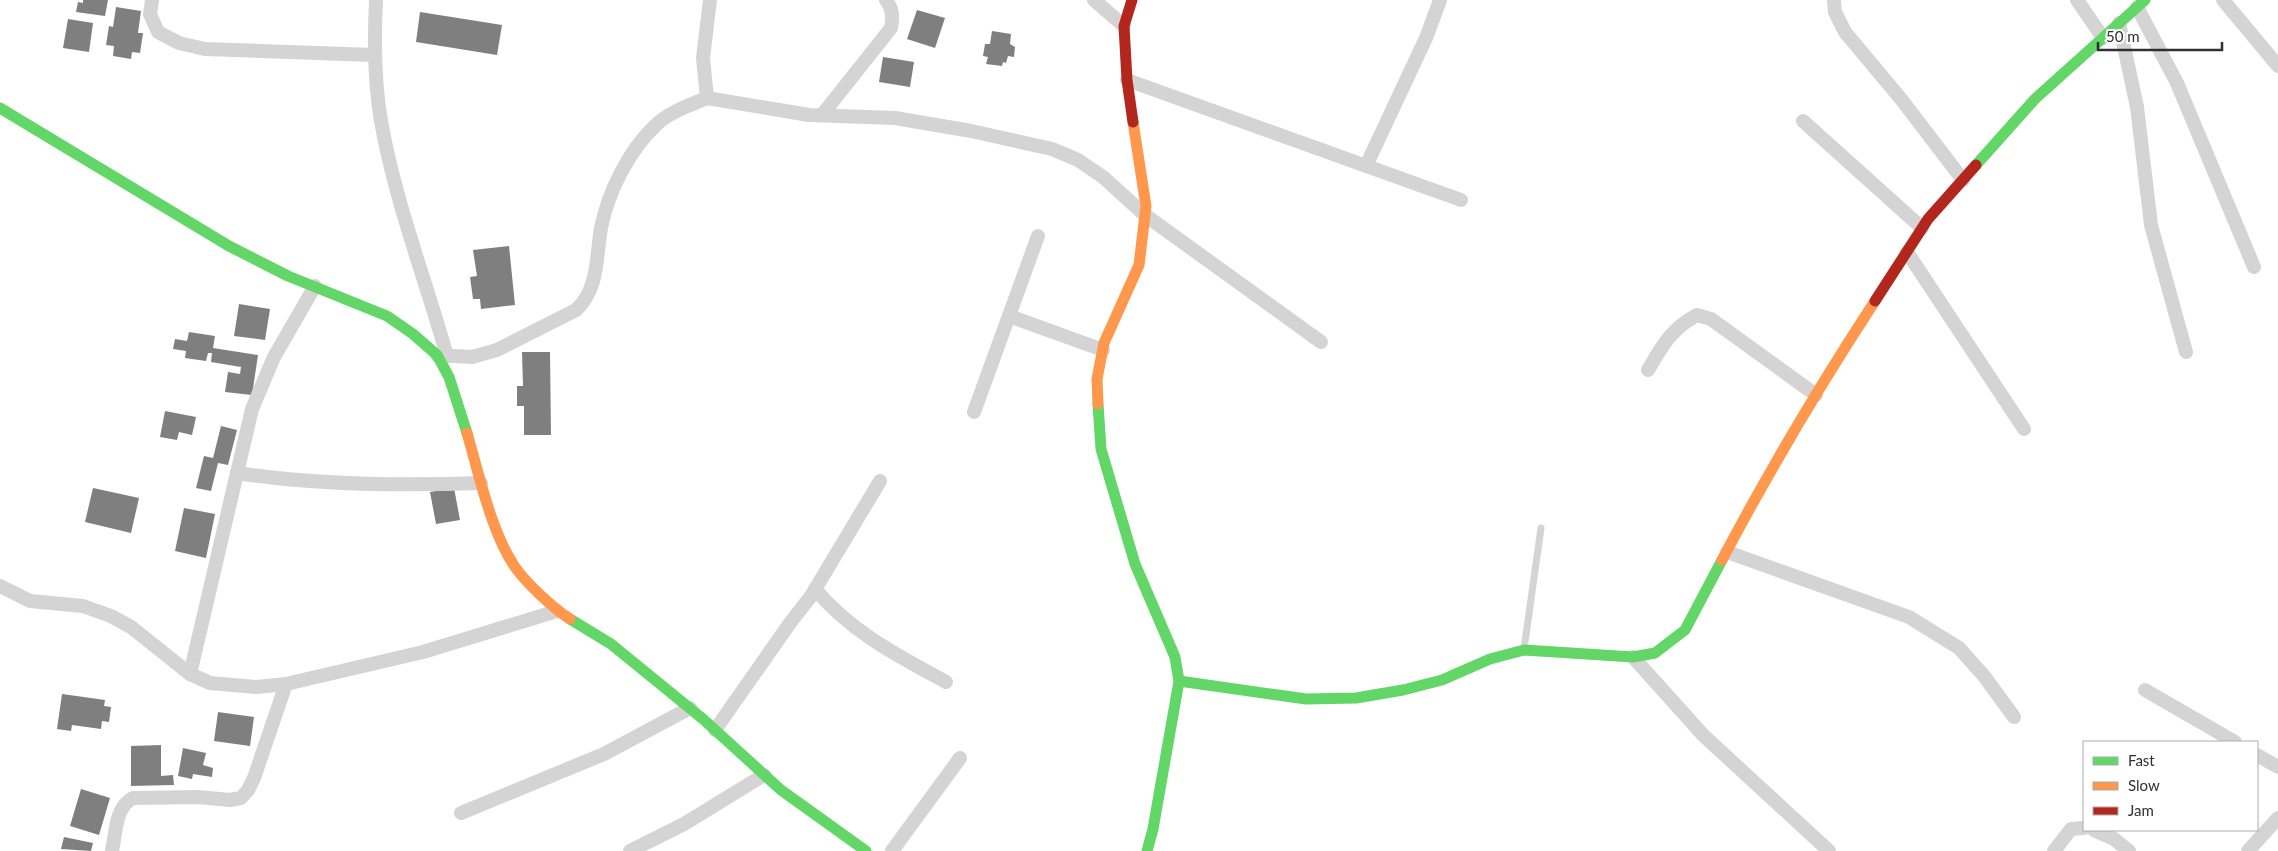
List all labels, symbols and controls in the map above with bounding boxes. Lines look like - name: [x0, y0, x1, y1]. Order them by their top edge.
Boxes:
- scale bar: [2098, 20, 2222, 52]
- text: 50 m: [2106, 27, 2140, 45]
- legend: [2083, 741, 2258, 831]
- text: Fast: [2128, 751, 2155, 769]
- text: Slow: [2128, 776, 2160, 794]
- text: Jam: [2128, 801, 2154, 819]

